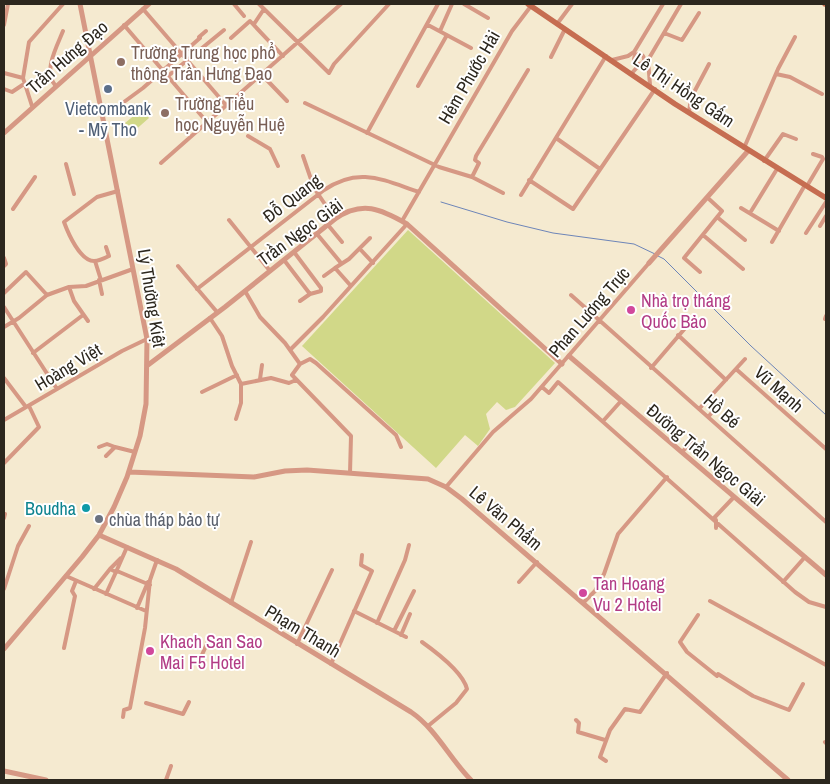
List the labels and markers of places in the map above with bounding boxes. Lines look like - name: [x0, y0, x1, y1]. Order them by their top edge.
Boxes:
- place label: Trường Trung học phổ thông Trần Hưng Đạo: [131, 40, 276, 86]
- marker: Trường Trung học phổ thông Trần Hưng Đạo: [115, 56, 127, 68]
- marker: Vietcombank - Mỹ Tho: [102, 83, 114, 95]
- place label: Trường Tiểu học Nguyễn Huệ: [175, 91, 285, 137]
- place label: Vietcombank - Mỹ Tho: [65, 96, 152, 142]
- marker: Trường Tiểu học Nguyễn Huệ: [159, 107, 171, 119]
- place label: Nhà trọ tháng Quốc Bảo: [641, 288, 731, 334]
- marker: Nhà trọ tháng Quốc Bảo: [625, 304, 637, 316]
- place label: Boudha: [25, 496, 76, 521]
- marker: Boudha: [80, 502, 92, 514]
- place label: chùa tháp bảo tự: [109, 507, 220, 532]
- marker: chùa tháp bảo tự: [93, 513, 105, 525]
- place label: Tan Hoang Vu 2 Hotel: [593, 571, 665, 617]
- marker: Tan Hoang Vu 2 Hotel: [577, 587, 589, 599]
- place label: Khach San Sao Mai F5 Hotel: [160, 629, 263, 675]
- marker: Khach San Sao Mai F5 Hotel: [144, 645, 156, 657]

